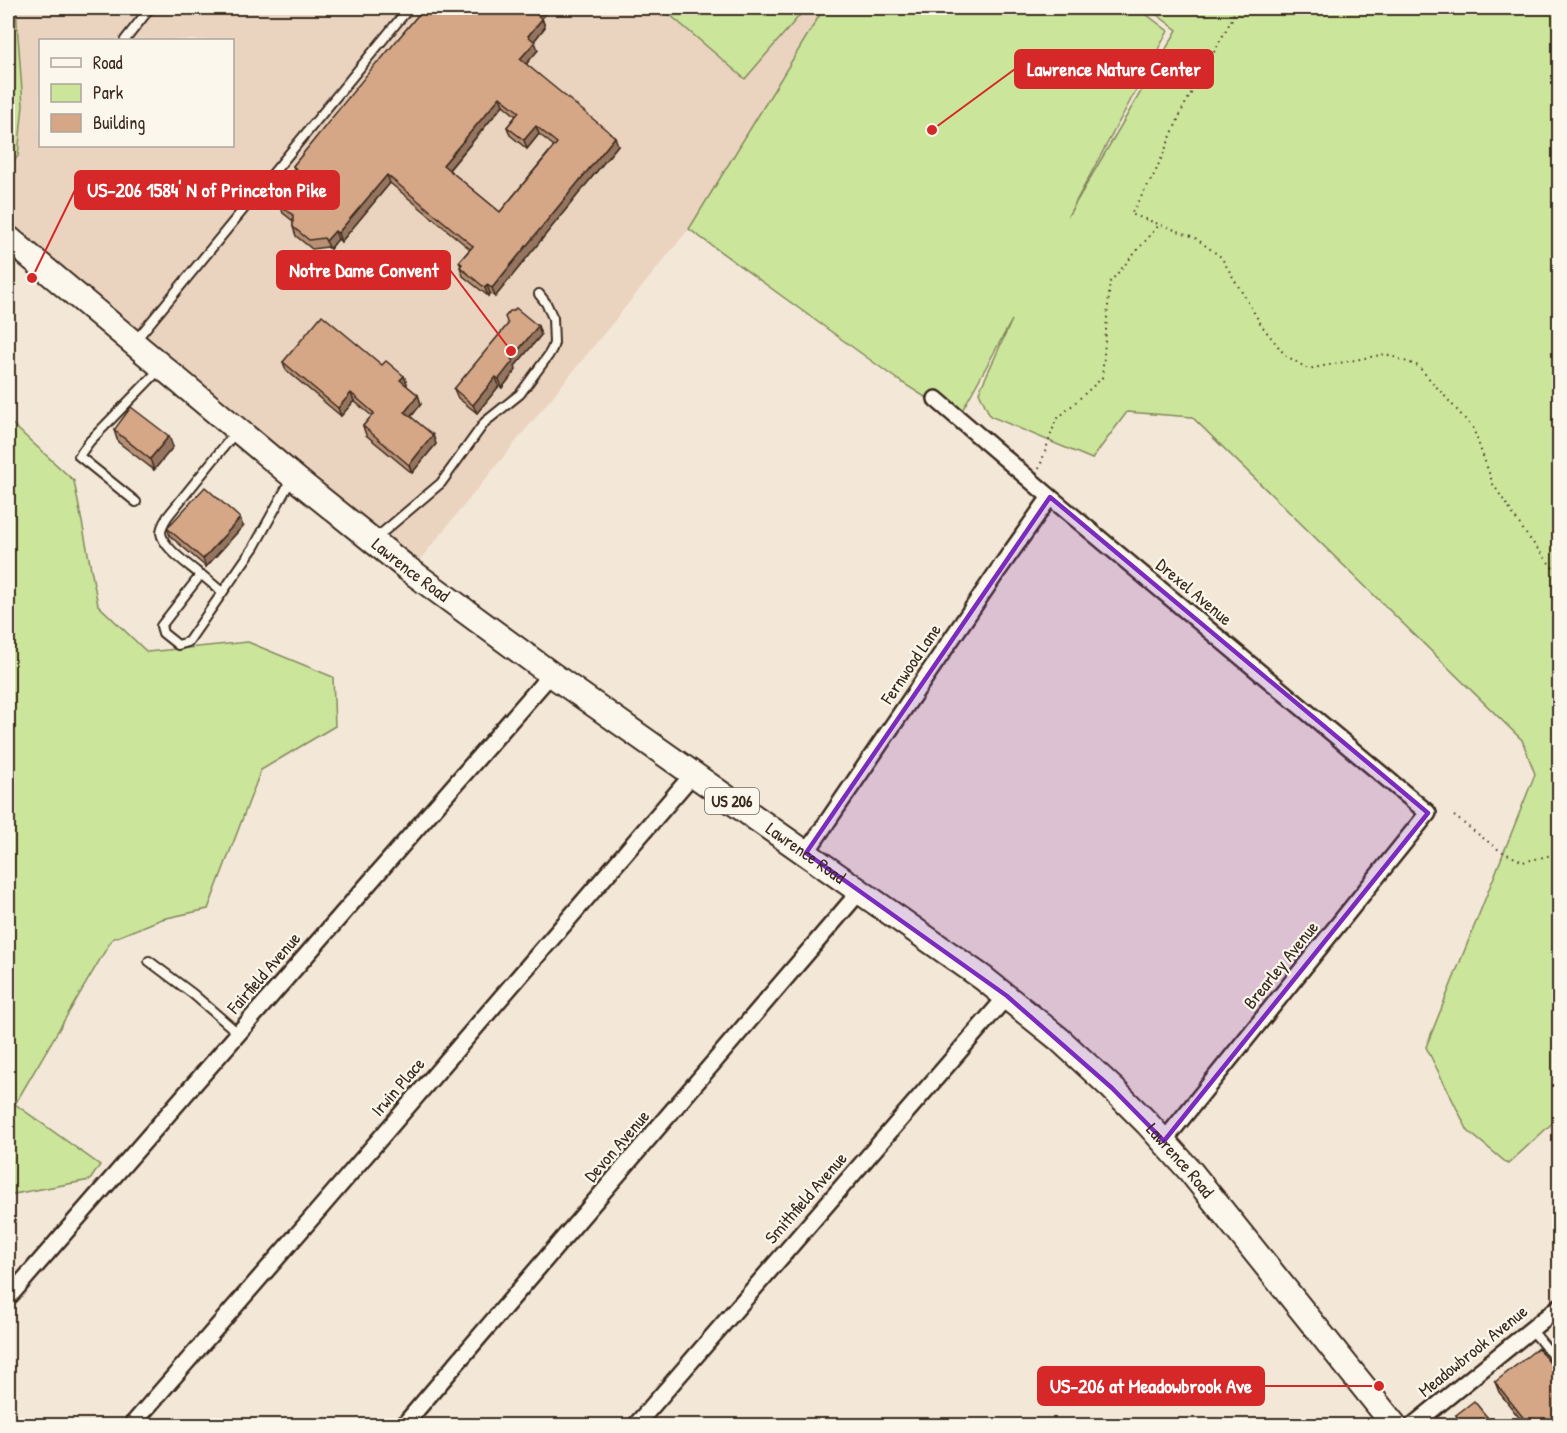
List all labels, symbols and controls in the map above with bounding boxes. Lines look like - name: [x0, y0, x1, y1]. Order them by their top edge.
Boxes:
- legend: [39, 39, 234, 147]
- text: Road: [93, 50, 123, 75]
- callout: Lawrence Nature Center: [1015, 50, 1213, 88]
- text: Lawrence Nature Center: [1027, 55, 1201, 82]
- text: Park: [93, 80, 124, 105]
- text: Building: [93, 110, 145, 135]
- callout: US-206 1584' N of Princeton Pike: [75, 171, 339, 209]
- text: US-206 1584' N of Princeton Pike: [87, 176, 327, 203]
- callout: Notre Dame Convent: [277, 251, 450, 289]
- text: Notre Dame Convent: [289, 256, 440, 283]
- street label: Lawrence Road: [367, 532, 455, 608]
- street label: Drexel Avenue: [1151, 552, 1238, 631]
- street label: Fernwood Lane: [874, 619, 947, 710]
- road number: US 206: [705, 788, 759, 814]
- street label: Lawrence Road: [761, 816, 851, 890]
- street label: Brearley Avenue: [1237, 915, 1324, 1014]
- street label: Fairfield Avenue: [220, 926, 306, 1020]
- street label: Irwin Place: [365, 1052, 430, 1121]
- street label: Devon Avenue: [578, 1104, 655, 1187]
- street label: Lawrence Road: [1141, 1117, 1220, 1203]
- street label: Smithfield Avenue: [759, 1146, 853, 1249]
- street label: Meadowbrook Avenue: [1413, 1299, 1532, 1402]
- callout: US-206 at Meadowbrook Ave: [1038, 1367, 1264, 1405]
- text: US-206 at Meadowbrook Ave: [1050, 1372, 1252, 1399]

